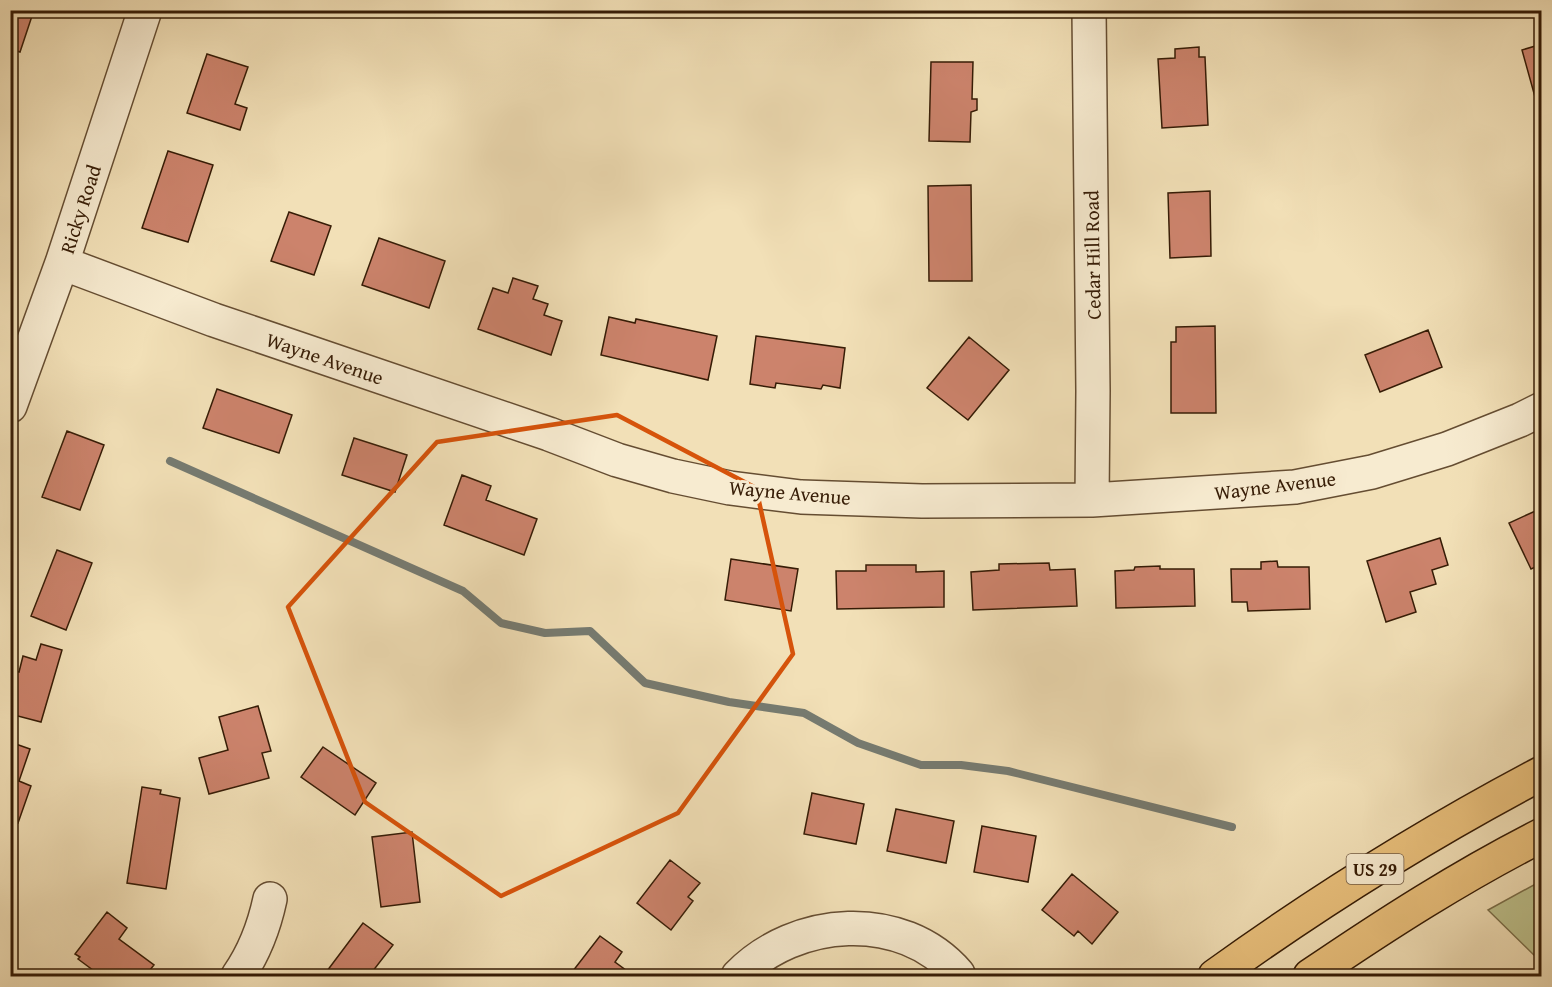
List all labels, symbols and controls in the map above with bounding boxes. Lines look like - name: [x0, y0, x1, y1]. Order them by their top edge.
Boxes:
- street label: Ricky Road: [52, 160, 108, 257]
- street label: Cedar Hill Road: [1076, 190, 1108, 320]
- street label: Wayne Avenue: [263, 324, 387, 392]
- street label: Wayne Avenue: [1213, 463, 1337, 507]
- street label: Wayne Avenue: [728, 472, 852, 512]
- road number: US 29: [1346, 854, 1404, 884]

